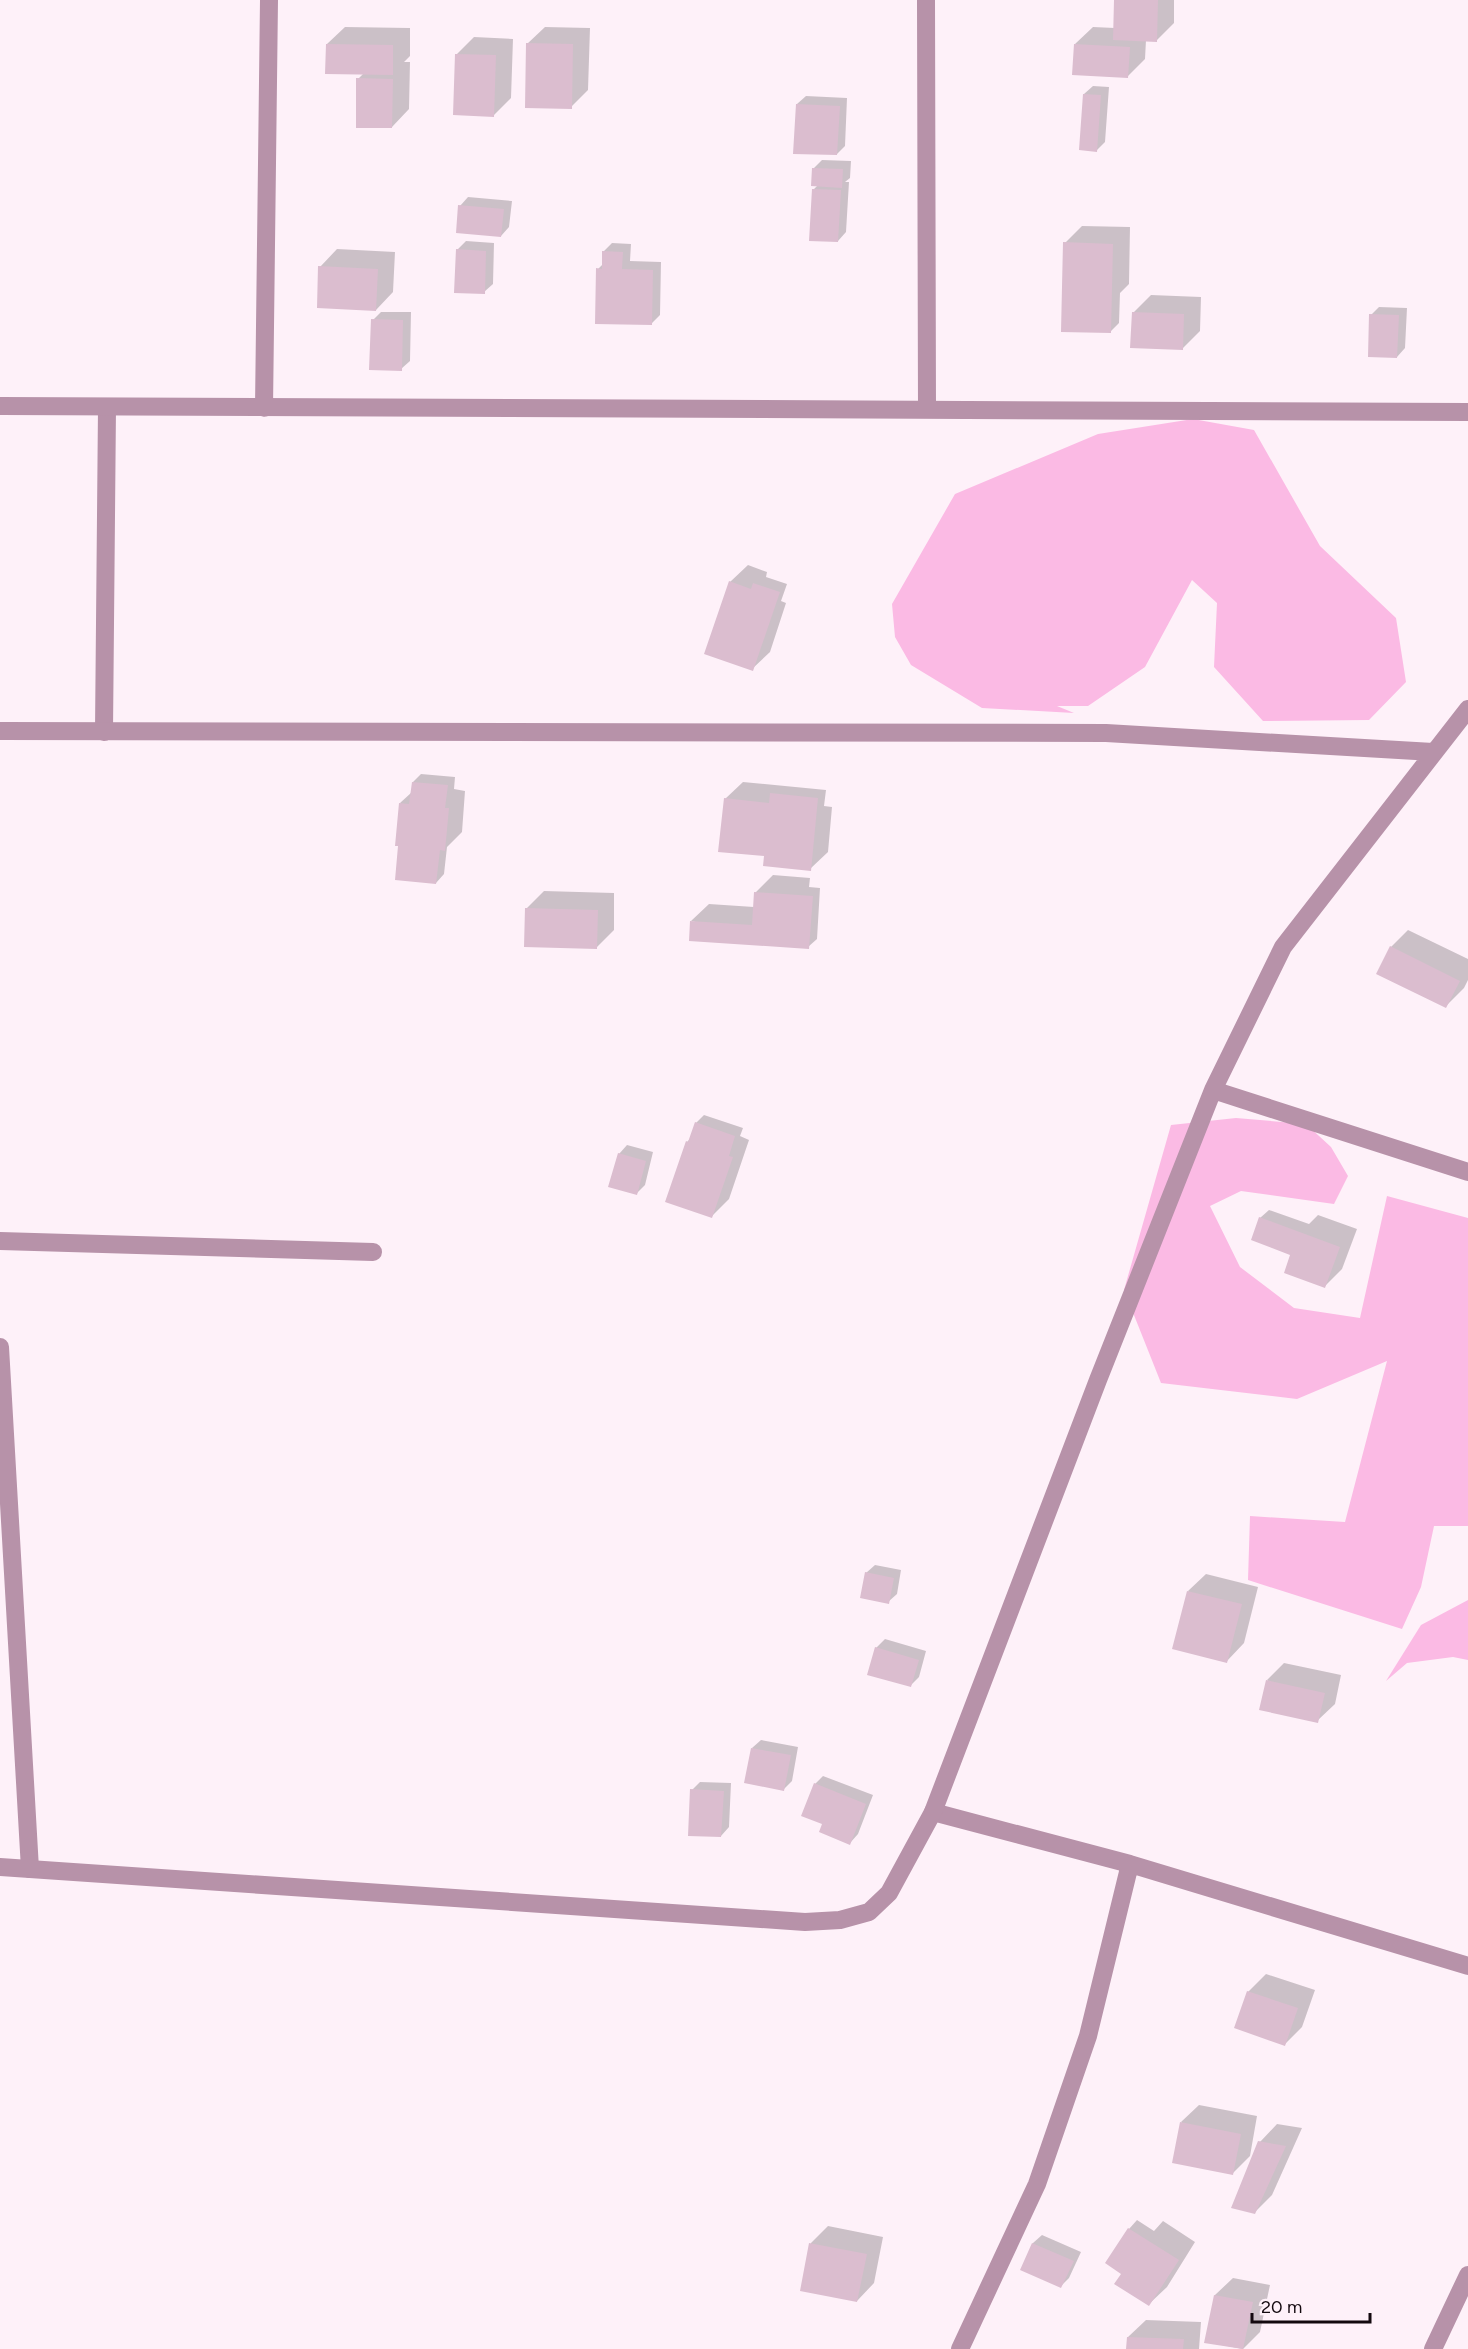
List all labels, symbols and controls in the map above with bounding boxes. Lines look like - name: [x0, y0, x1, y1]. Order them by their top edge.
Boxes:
- scale bar: [1252, 2286, 1370, 2324]
- text: 20 m: [1261, 2296, 1302, 2318]

